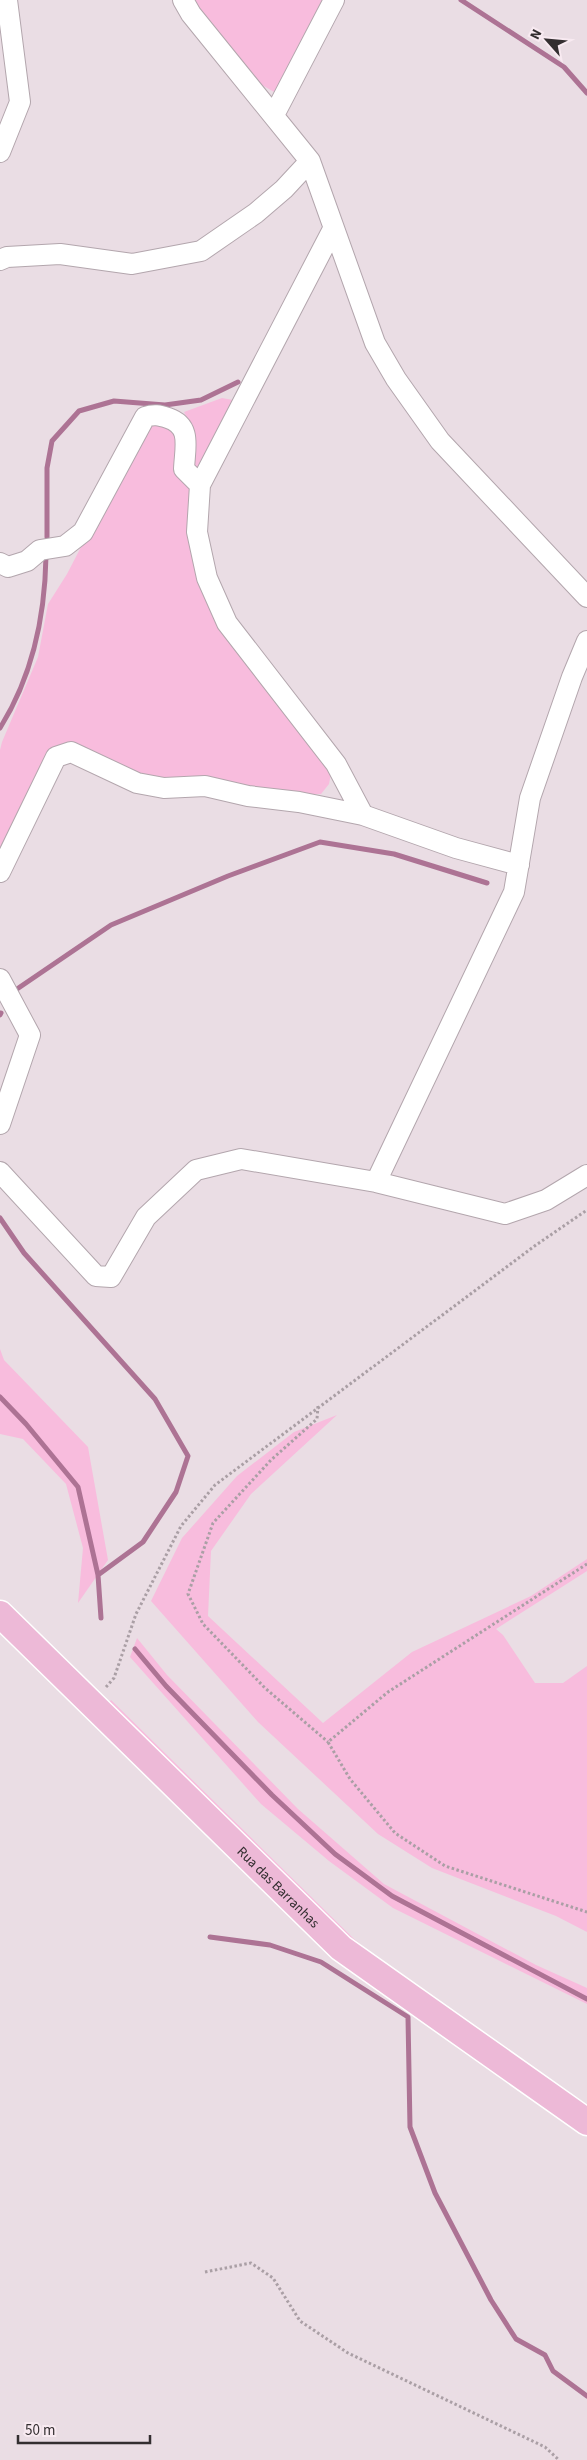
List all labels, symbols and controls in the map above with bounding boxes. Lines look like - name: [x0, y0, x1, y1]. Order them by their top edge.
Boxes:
- north arrow: [522, 15, 572, 65]
- text: N: [525, 26, 547, 43]
- street label: Rua das Barranhas: [232, 1842, 324, 1933]
- scale bar: [18, 2412, 150, 2444]
- text: 50 m: [25, 2420, 55, 2441]

